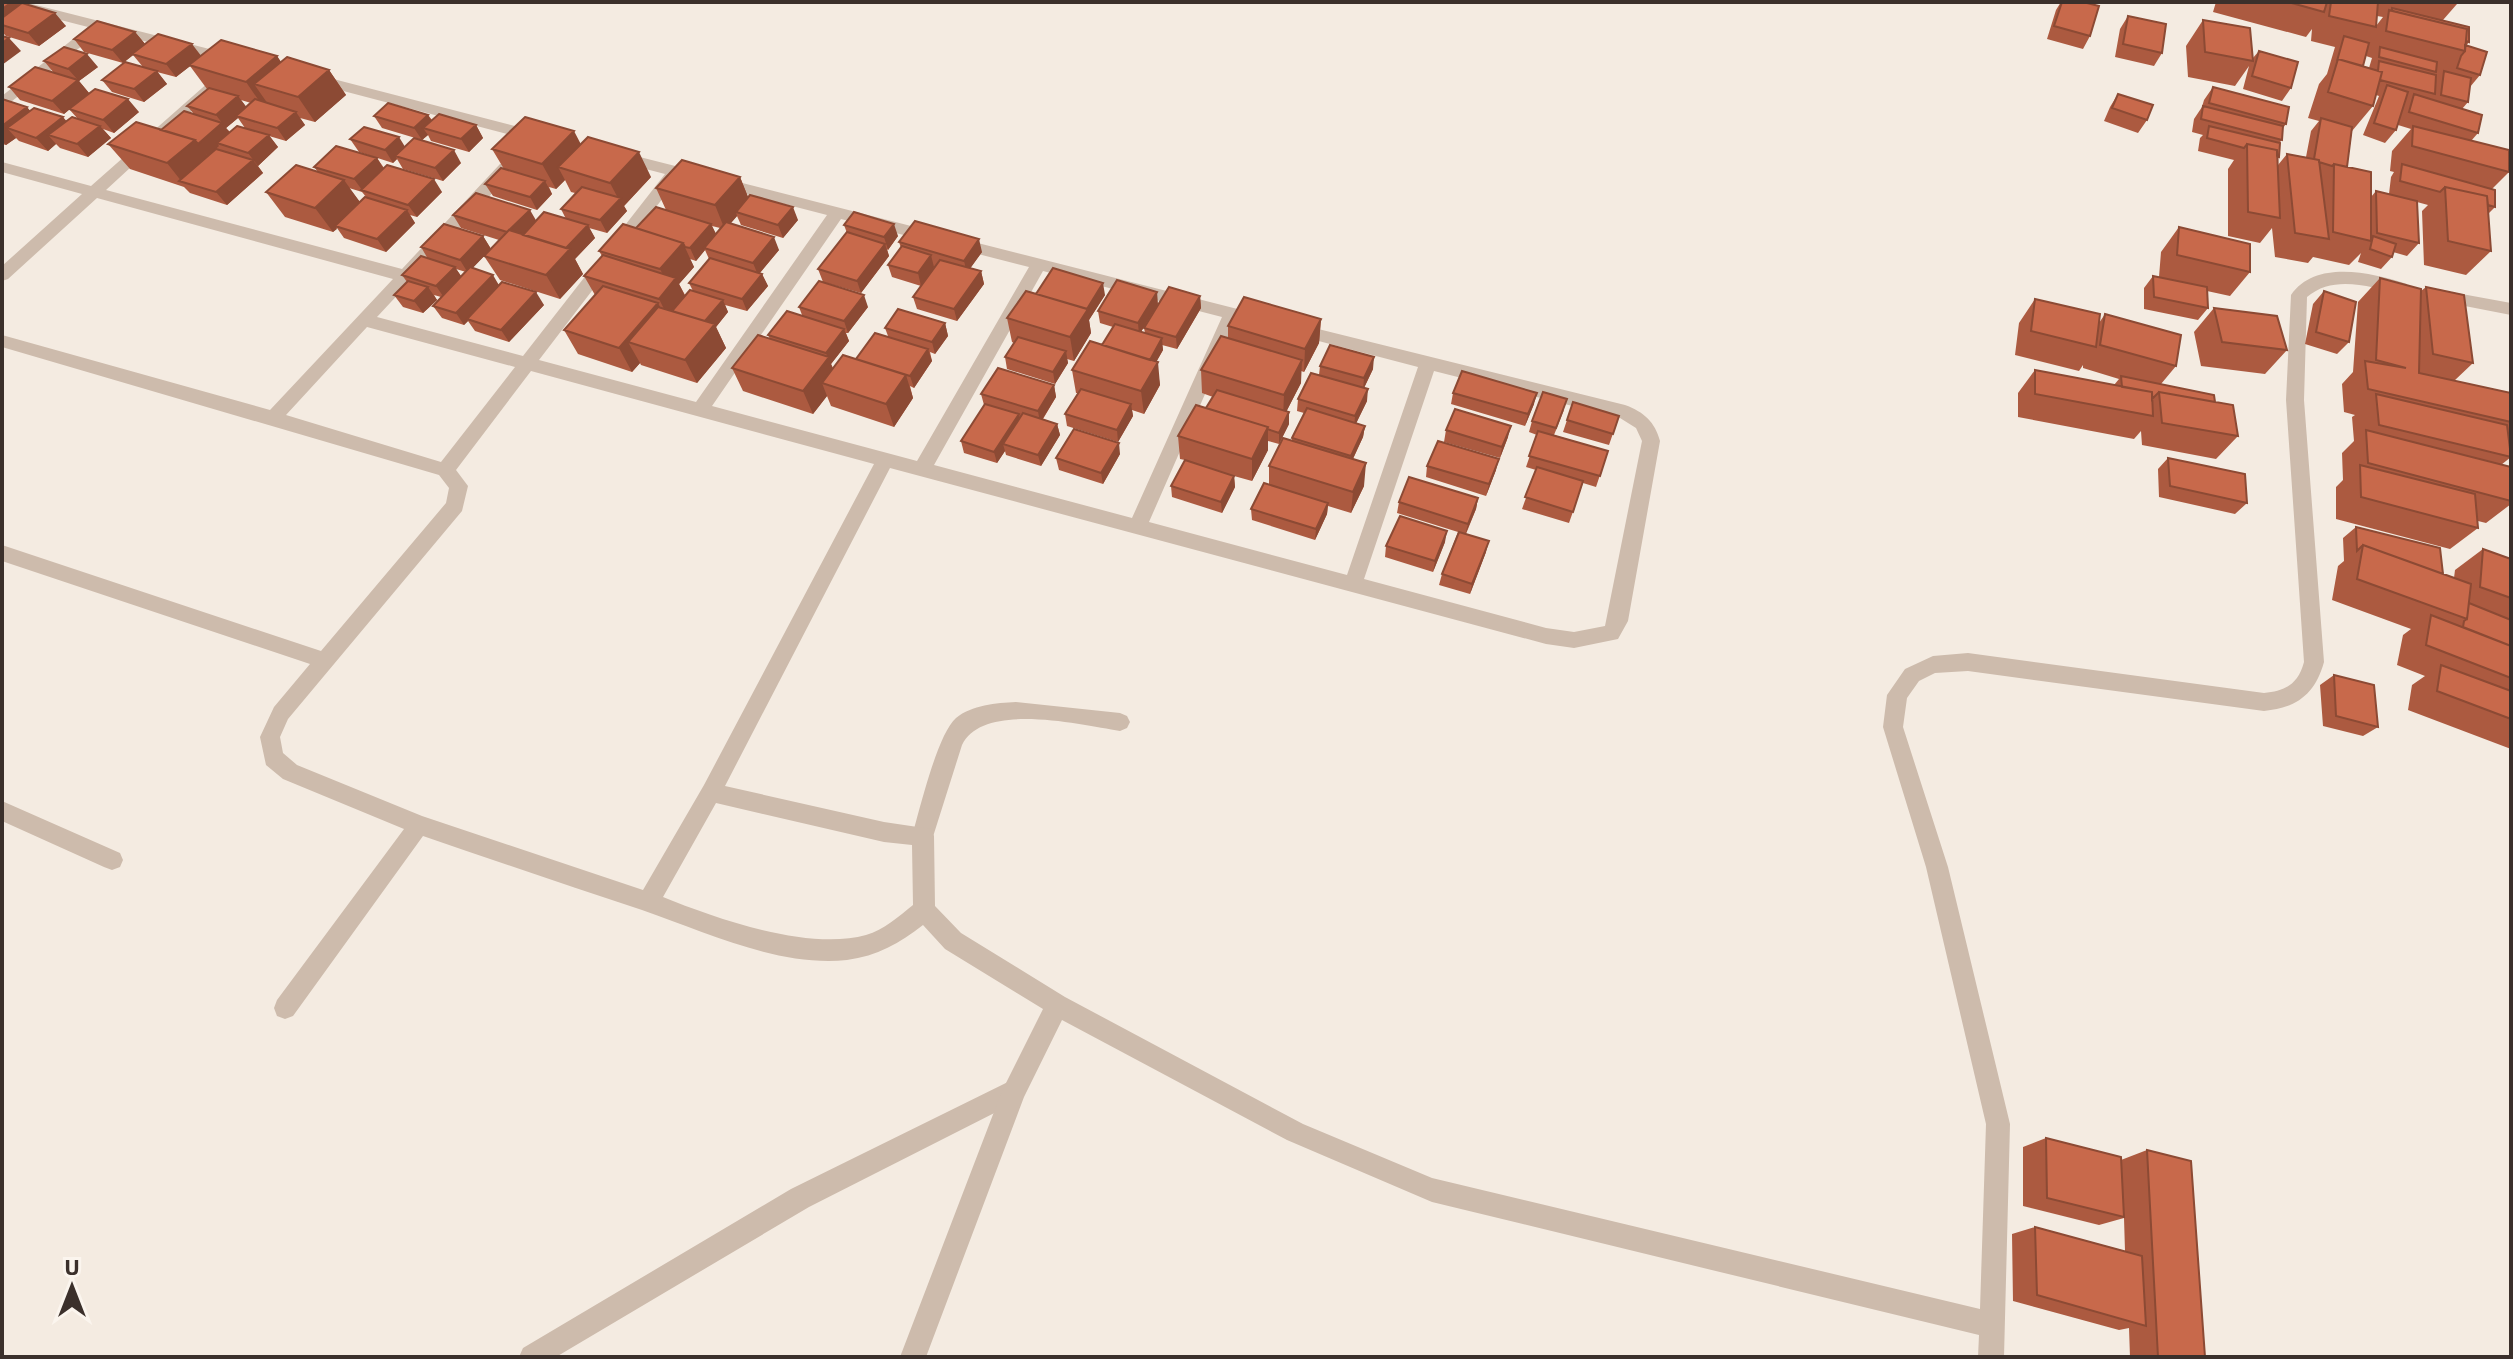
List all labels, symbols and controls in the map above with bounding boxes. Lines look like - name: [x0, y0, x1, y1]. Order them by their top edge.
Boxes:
- north arrow: [32, 1247, 112, 1327]
- text: U: [64, 1253, 80, 1279]

